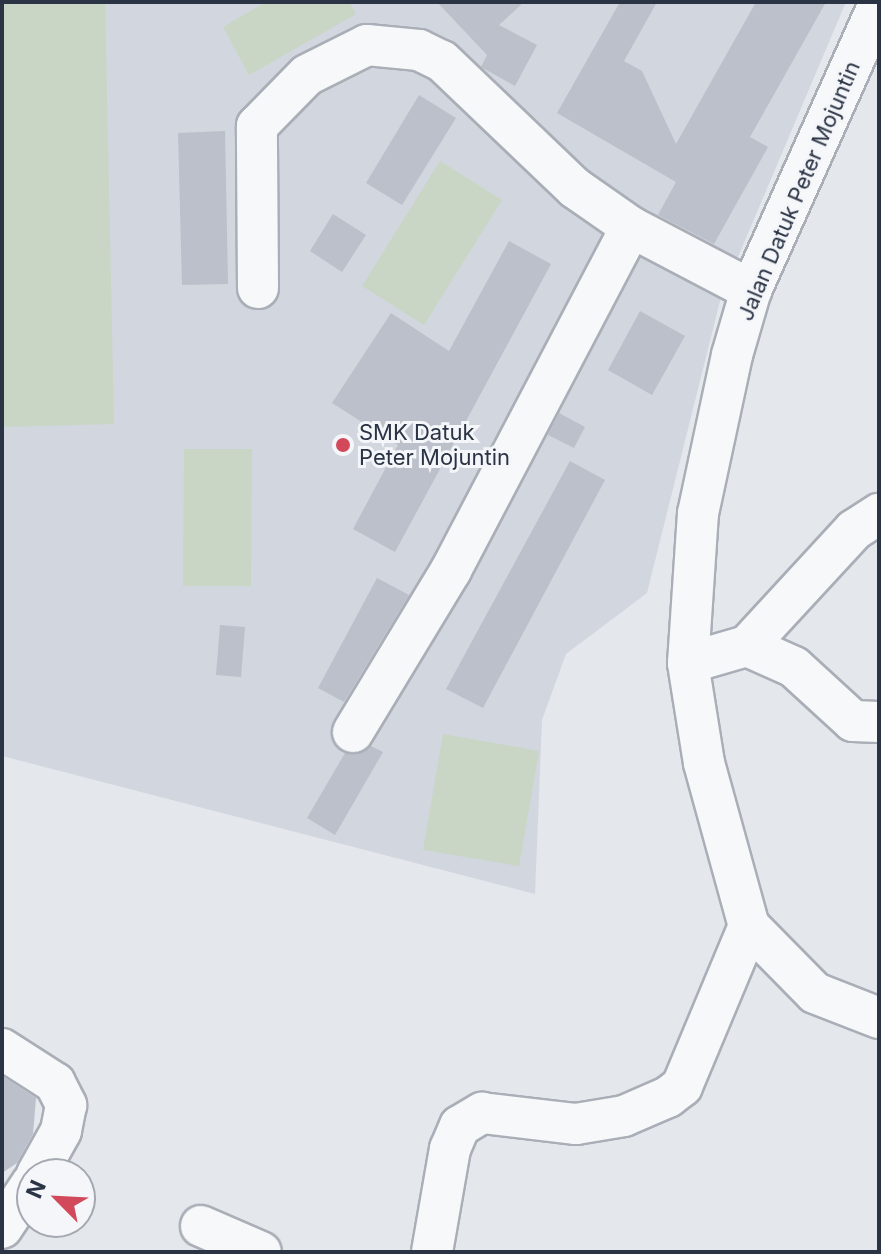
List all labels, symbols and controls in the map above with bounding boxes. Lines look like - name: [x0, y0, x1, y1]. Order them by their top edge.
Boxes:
- street label: Jalan Datuk Peter Mojuntin: [732, 57, 866, 325]
- place label: SMK Datuk Peter Mojuntin: [359, 419, 510, 470]
- marker: SMK Datuk Peter Mojuntin: [334, 436, 352, 454]
- north arrow: [16, 1158, 96, 1238]
- text: N: [21, 1176, 51, 1202]

